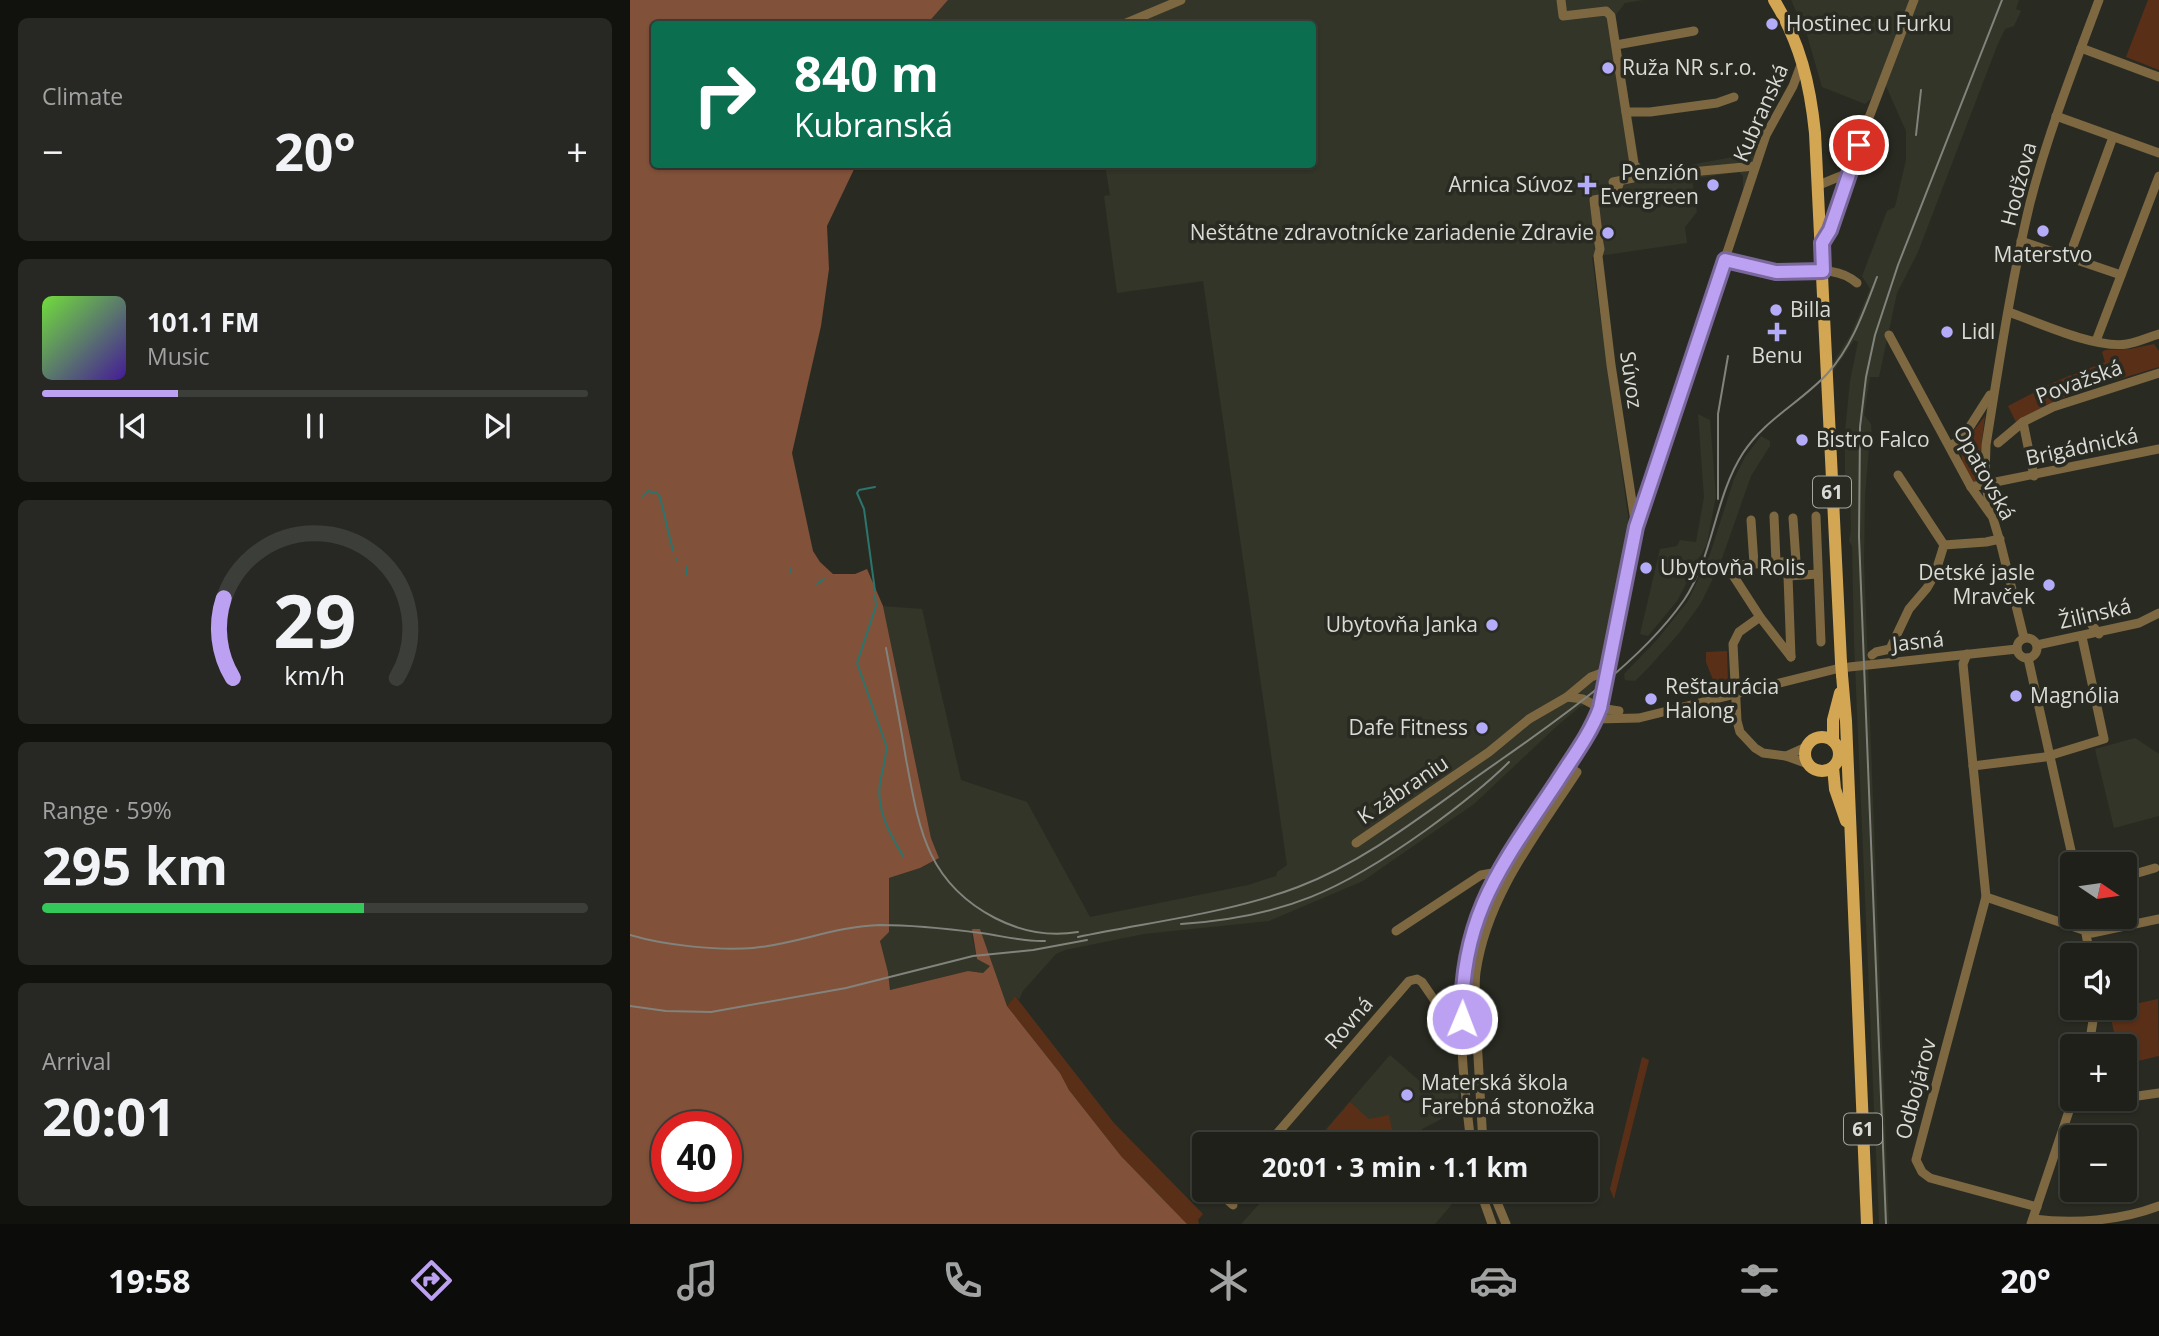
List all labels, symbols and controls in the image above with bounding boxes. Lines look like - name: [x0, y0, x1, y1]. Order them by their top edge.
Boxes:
- place label: Hostinec u Furku: [1786, 9, 1952, 37]
- marker: Hostinec u Furku: [1764, 16, 1780, 32]
- text: 840 m: [794, 40, 939, 106]
- icon: right: [679, 49, 770, 140]
- place label: Ruža NR s.r.o.: [1622, 53, 1757, 81]
- street label: Kubranská: [1726, 59, 1794, 166]
- marker: Ruža NR s.r.o.: [1600, 60, 1616, 76]
- text: Climate: [42, 80, 123, 112]
- text: Kubranská: [794, 103, 953, 146]
- text: 20°: [274, 115, 356, 186]
- pin: [1829, 115, 1889, 175]
- text: −: [42, 125, 64, 177]
- text: +: [566, 125, 588, 177]
- icon: arrive: [1840, 126, 1878, 164]
- street label: Hodžova: [1993, 139, 2043, 229]
- place label: Penzión Evergreen: [1600, 158, 1699, 210]
- place label: Arnica Súvoz: [1448, 170, 1573, 198]
- marker: Arnica Súvoz: [1579, 177, 1595, 193]
- marker: Penzión Evergreen: [1705, 177, 1721, 193]
- place label: Neštátne zdravotnícke zariadenie Zdravie: [1190, 218, 1594, 246]
- marker: Materstvo: [2035, 223, 2051, 239]
- marker: Neštátne zdravotnícke zariadenie Zdravie: [1600, 225, 1616, 241]
- place label: Materstvo: [1993, 240, 2093, 268]
- place label: Billa: [1790, 295, 1831, 323]
- marker: Billa: [1768, 302, 1784, 318]
- text: 101.1 FM: [147, 304, 259, 340]
- place label: Lidl: [1961, 317, 1995, 345]
- marker: Benu: [1769, 324, 1785, 340]
- marker: Lidl: [1939, 324, 1955, 340]
- text: Music: [147, 340, 210, 372]
- place label: Benu: [1751, 341, 1803, 369]
- street label: Súvoz: [1614, 350, 1650, 410]
- street label: Považská: [2032, 353, 2126, 410]
- icon: previous: [114, 407, 152, 445]
- icon: pause: [296, 407, 334, 445]
- icon: next: [478, 407, 516, 445]
- street label: Opatovská: [1947, 420, 2022, 525]
- street label: Brigádnická: [2023, 420, 2141, 472]
- place label: Bistro Falco: [1816, 425, 1930, 453]
- marker: Bistro Falco: [1794, 432, 1810, 448]
- road number: 61: [1813, 477, 1851, 508]
- place label: Ubytovňa Rolis: [1660, 553, 1806, 581]
- place label: Detské jasle Mravček: [1918, 558, 2035, 610]
- marker: Ubytovňa Rolis: [1638, 560, 1654, 576]
- text: 29: [273, 570, 357, 669]
- marker: Detské jasle Mravček: [2041, 577, 2057, 593]
- street label: Žilinská: [2056, 591, 2134, 635]
- place label: Ubytovňa Janka: [1326, 610, 1478, 638]
- marker: Ubytovňa Janka: [1484, 617, 1500, 633]
- street label: Jasná: [1889, 624, 1945, 658]
- text: km/h: [285, 658, 345, 692]
- place label: Reštaurácia Halong: [1665, 672, 1779, 724]
- place label: Magnólia: [2030, 681, 2120, 709]
- marker: Magnólia: [2008, 688, 2024, 704]
- marker: Reštaurácia Halong: [1643, 691, 1659, 707]
- place label: Dafe Fitness: [1348, 713, 1468, 741]
- marker: Dafe Fitness: [1474, 720, 1490, 736]
- street label: K zábraniu: [1352, 748, 1453, 830]
- text: Range · 59%: [42, 794, 172, 826]
- text: 295 km: [42, 829, 228, 900]
- north arrow: [2060, 852, 2137, 929]
- map controls: [2060, 852, 2137, 1202]
- button: sound: [2060, 943, 2137, 1020]
- position arrow: [1425, 982, 1499, 1056]
- street label: Rovná: [1318, 990, 1379, 1054]
- button: +: [2060, 1034, 2137, 1111]
- street label: Odbojárov: [1888, 1035, 1942, 1142]
- text: Arrival: [42, 1045, 111, 1077]
- place label: Materská škola Farebná stonožka: [1421, 1068, 1595, 1120]
- text: 20:01: [42, 1080, 176, 1151]
- marker: Materská škola Farebná stonožka: [1399, 1087, 1415, 1103]
- speed limit sign: 40: [651, 1111, 742, 1202]
- road number: 61: [1844, 1114, 1882, 1144]
- button: −: [2060, 1125, 2137, 1202]
- text: 20:01 · 3 min · 1.1 km: [1262, 1149, 1528, 1185]
- icon: directions: [407, 1256, 456, 1305]
- icon: music: [673, 1256, 722, 1305]
- icon: phone: [938, 1256, 987, 1305]
- icon: climate: [1204, 1256, 1253, 1305]
- icon: car: [1469, 1256, 1518, 1305]
- icon: filters: [1735, 1256, 1784, 1305]
- text: 19:58: [108, 1259, 191, 1302]
- text: 20°: [2000, 1259, 2051, 1302]

